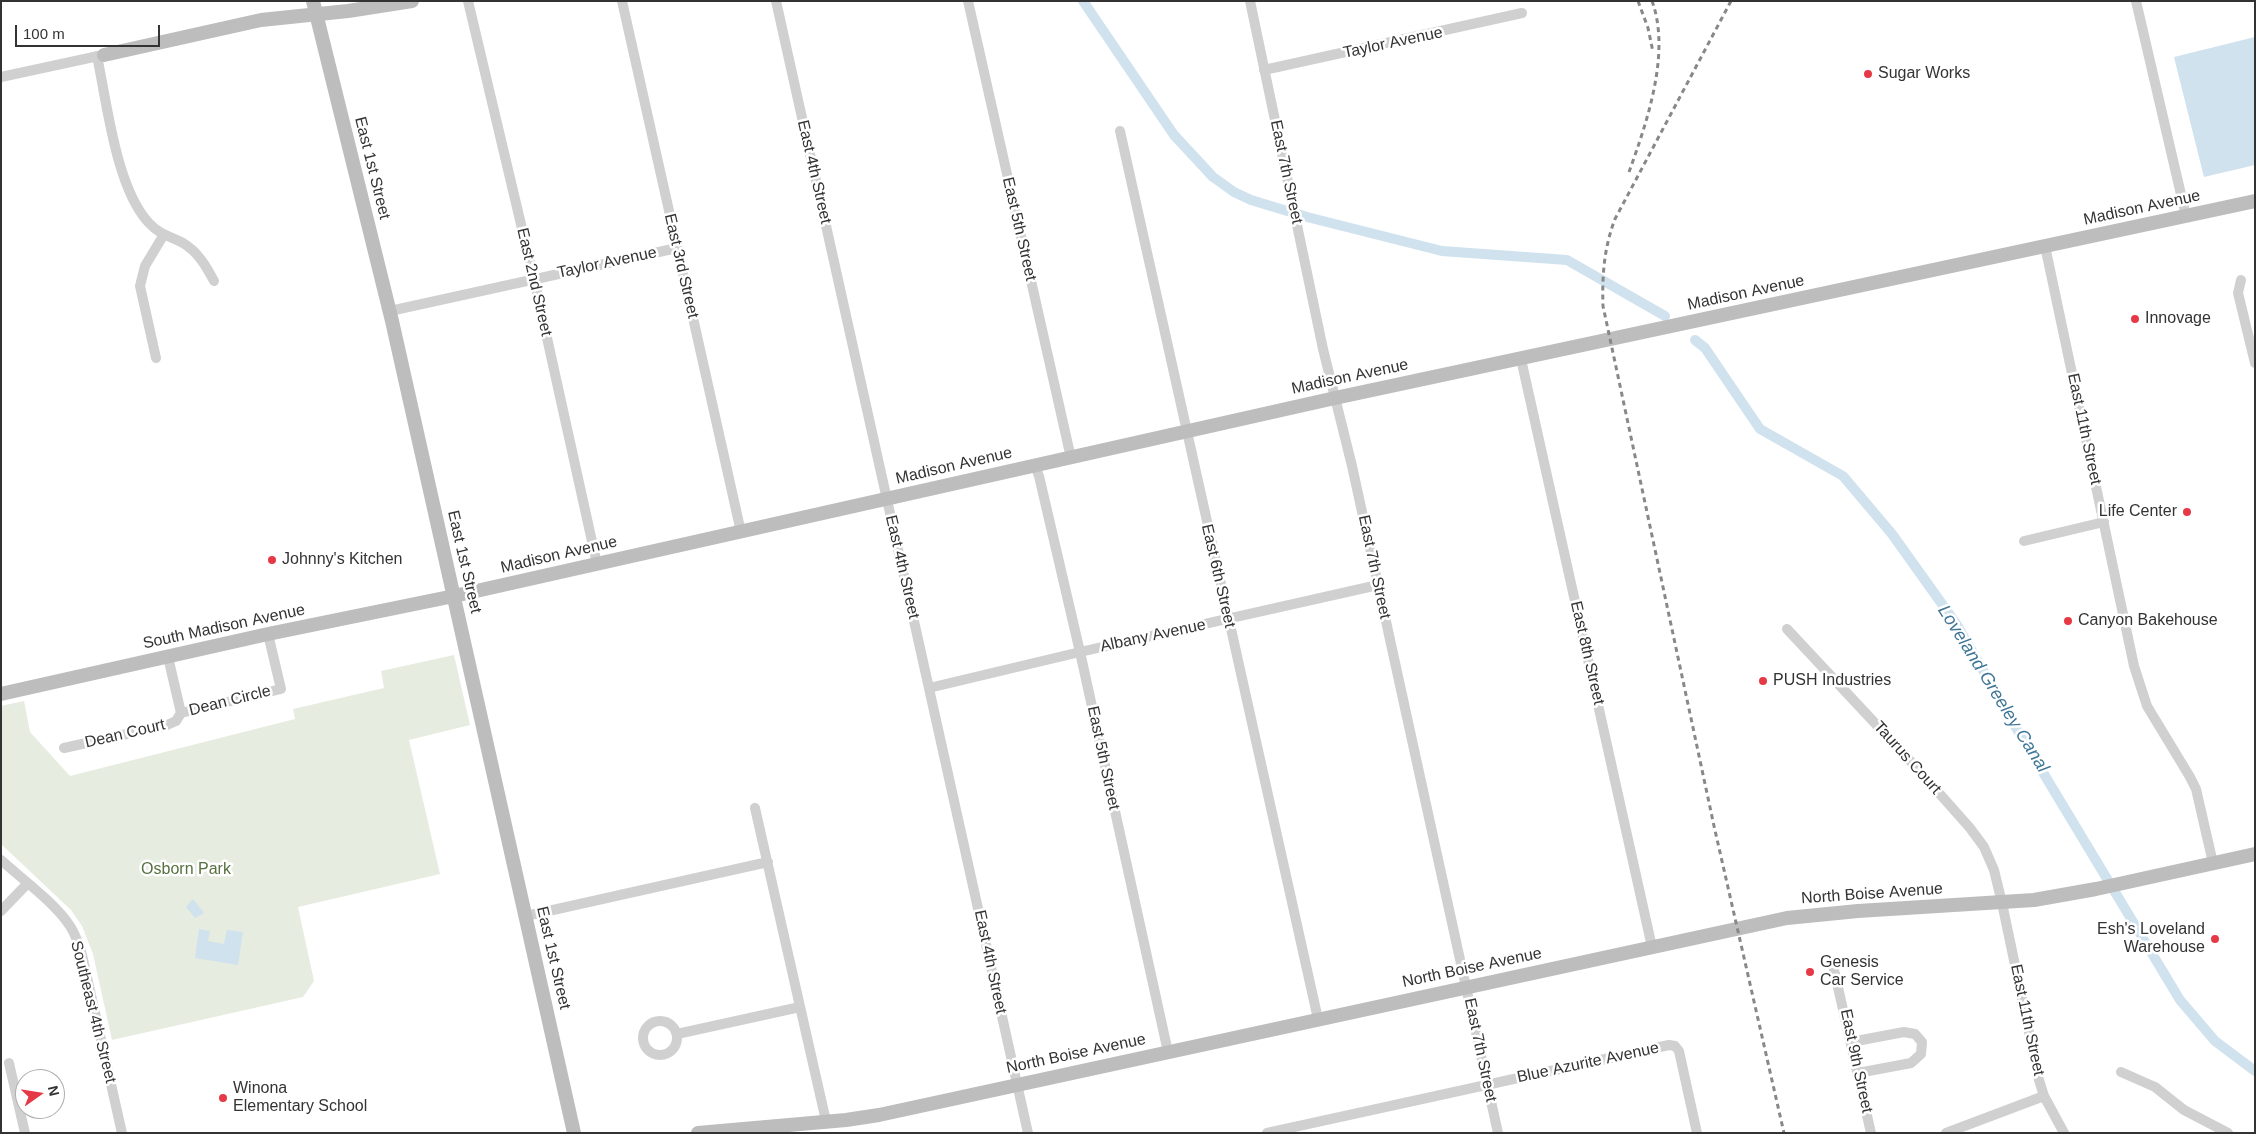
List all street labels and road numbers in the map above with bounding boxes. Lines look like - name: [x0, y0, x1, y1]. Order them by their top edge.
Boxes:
- street label: Taylor Avenue: [1342, 23, 1444, 63]
- street label: East 1st Street: [350, 115, 394, 221]
- street label: East 4th Street: [793, 118, 835, 226]
- street label: East 7th Street: [1266, 118, 1306, 226]
- street label: East 5th Street: [998, 175, 1040, 283]
- street label: Madison Avenue: [2082, 186, 2202, 230]
- street label: East 3rd Street: [660, 212, 702, 320]
- street label: East 2nd Street: [512, 226, 556, 338]
- street label: Taylor Avenue: [556, 243, 658, 283]
- street label: Madison Avenue: [1686, 271, 1806, 315]
- street label: Madison Avenue: [1290, 355, 1410, 399]
- street label: East 11th Street: [2063, 371, 2105, 487]
- street label: Madison Avenue: [894, 443, 1014, 489]
- street label: East 1st Street: [443, 509, 485, 615]
- street label: East 4th Street: [881, 513, 923, 621]
- street label: East 7th Street: [1354, 513, 1394, 621]
- street label: East 6th Street: [1197, 522, 1239, 630]
- street label: Madison Avenue: [499, 532, 619, 578]
- street label: East 8th Street: [1566, 599, 1608, 707]
- street label: South Madison Avenue: [141, 600, 307, 654]
- street label: Albany Avenue: [1099, 615, 1207, 657]
- street label: Dean Circle: [187, 682, 273, 720]
- street label: East 5th Street: [1083, 704, 1123, 812]
- street label: Dean Court: [83, 715, 167, 753]
- street label: Taurus Court: [1869, 718, 1945, 798]
- street label: North Boise Avenue: [1800, 879, 1944, 909]
- street label: East 1st Street: [532, 905, 574, 1011]
- street label: East 4th Street: [970, 908, 1010, 1016]
- street label: Southeast 4th Street: [66, 939, 120, 1085]
- street label: North Boise Avenue: [1401, 944, 1543, 992]
- street label: East 11th Street: [2006, 962, 2048, 1078]
- street label: East 7th Street: [1460, 996, 1500, 1104]
- street label: East 9th Street: [1836, 1007, 1876, 1115]
- street label: North Boise Avenue: [1005, 1030, 1147, 1078]
- street label: Blue Azurite Avenue: [1515, 1039, 1661, 1087]

